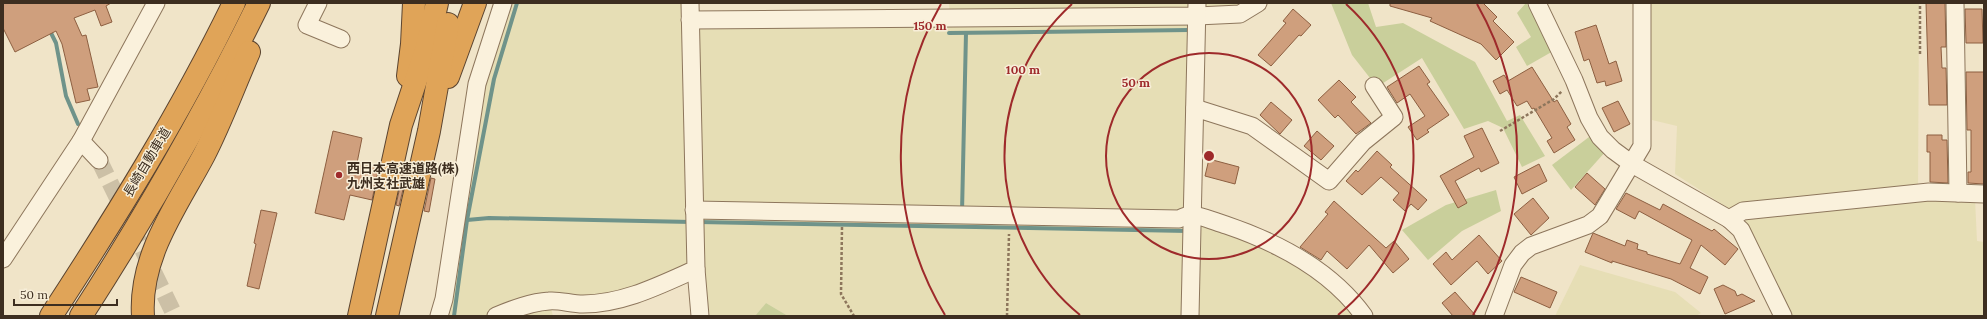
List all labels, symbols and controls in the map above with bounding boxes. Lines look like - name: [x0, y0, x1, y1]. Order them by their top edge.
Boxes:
- text: 150 m: [913, 18, 947, 33]
- text: 100 m: [1006, 62, 1040, 77]
- text: 50 m: [1122, 75, 1150, 90]
- street label: 長崎自動車道: [120, 124, 174, 200]
- centre of rings: [1202, 149, 1216, 163]
- place label: 西日本高速道路(株) 九州支社武雄: [347, 160, 459, 192]
- marker: 西日本高速道路(株) 九州支社武雄: [334, 170, 344, 180]
- scale bar: [14, 281, 117, 307]
- text: 50 m: [20, 287, 48, 302]

